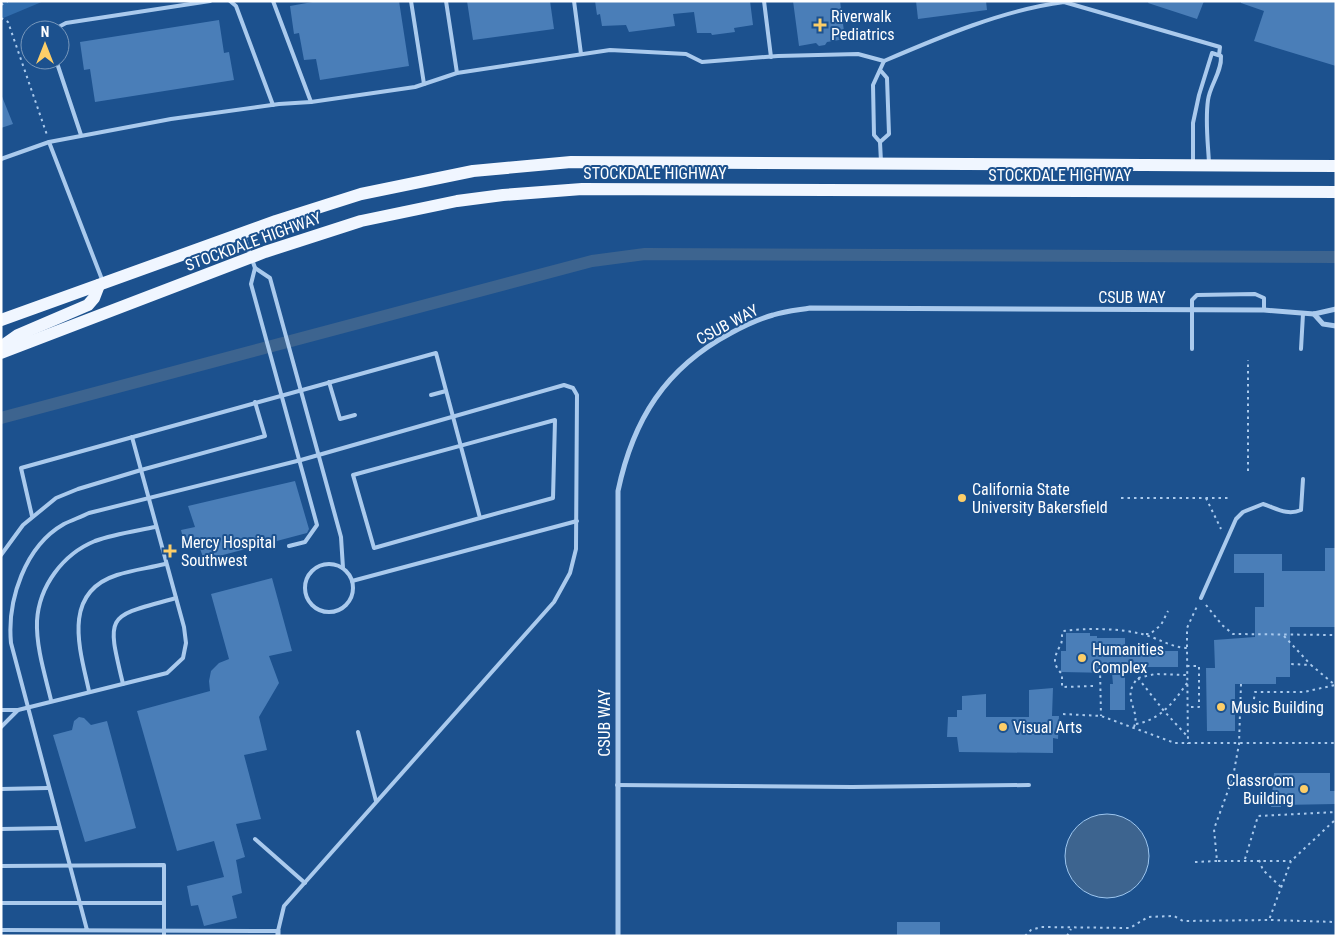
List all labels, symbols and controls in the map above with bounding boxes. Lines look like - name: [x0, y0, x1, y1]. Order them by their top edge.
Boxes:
- place label: Riverwalk Pediatrics: [831, 7, 895, 44]
- marker: Riverwalk Pediatrics: [813, 18, 827, 32]
- north arrow: [20, 20, 70, 70]
- text: N: [41, 24, 49, 40]
- street label: STOCKDALE HIGHWAY: [583, 164, 727, 183]
- street label: STOCKDALE HIGHWAY: [988, 166, 1132, 185]
- street label: STOCKDALE HIGHWAY: [183, 208, 324, 275]
- street label: CSUB WAY: [1098, 288, 1166, 307]
- street label: CSUB WAY: [693, 300, 762, 349]
- place label: California State University Bakersfield: [972, 480, 1108, 517]
- marker: California State University Bakersfield: [956, 492, 968, 504]
- place label: Mercy Hospital Southwest: [181, 533, 276, 570]
- marker: Mercy Hospital Southwest: [163, 544, 177, 558]
- place label: Humanities Complex: [1092, 640, 1164, 677]
- marker: Humanities Complex: [1076, 652, 1088, 664]
- street label: CSUB WAY: [595, 689, 614, 757]
- place label: Music Building: [1231, 698, 1324, 717]
- marker: Music Building: [1215, 701, 1227, 713]
- place label: Visual Arts: [1013, 718, 1082, 737]
- marker: Visual Arts: [997, 721, 1009, 733]
- place label: Classroom Building: [1226, 771, 1294, 808]
- marker: Classroom Building: [1298, 783, 1310, 795]

